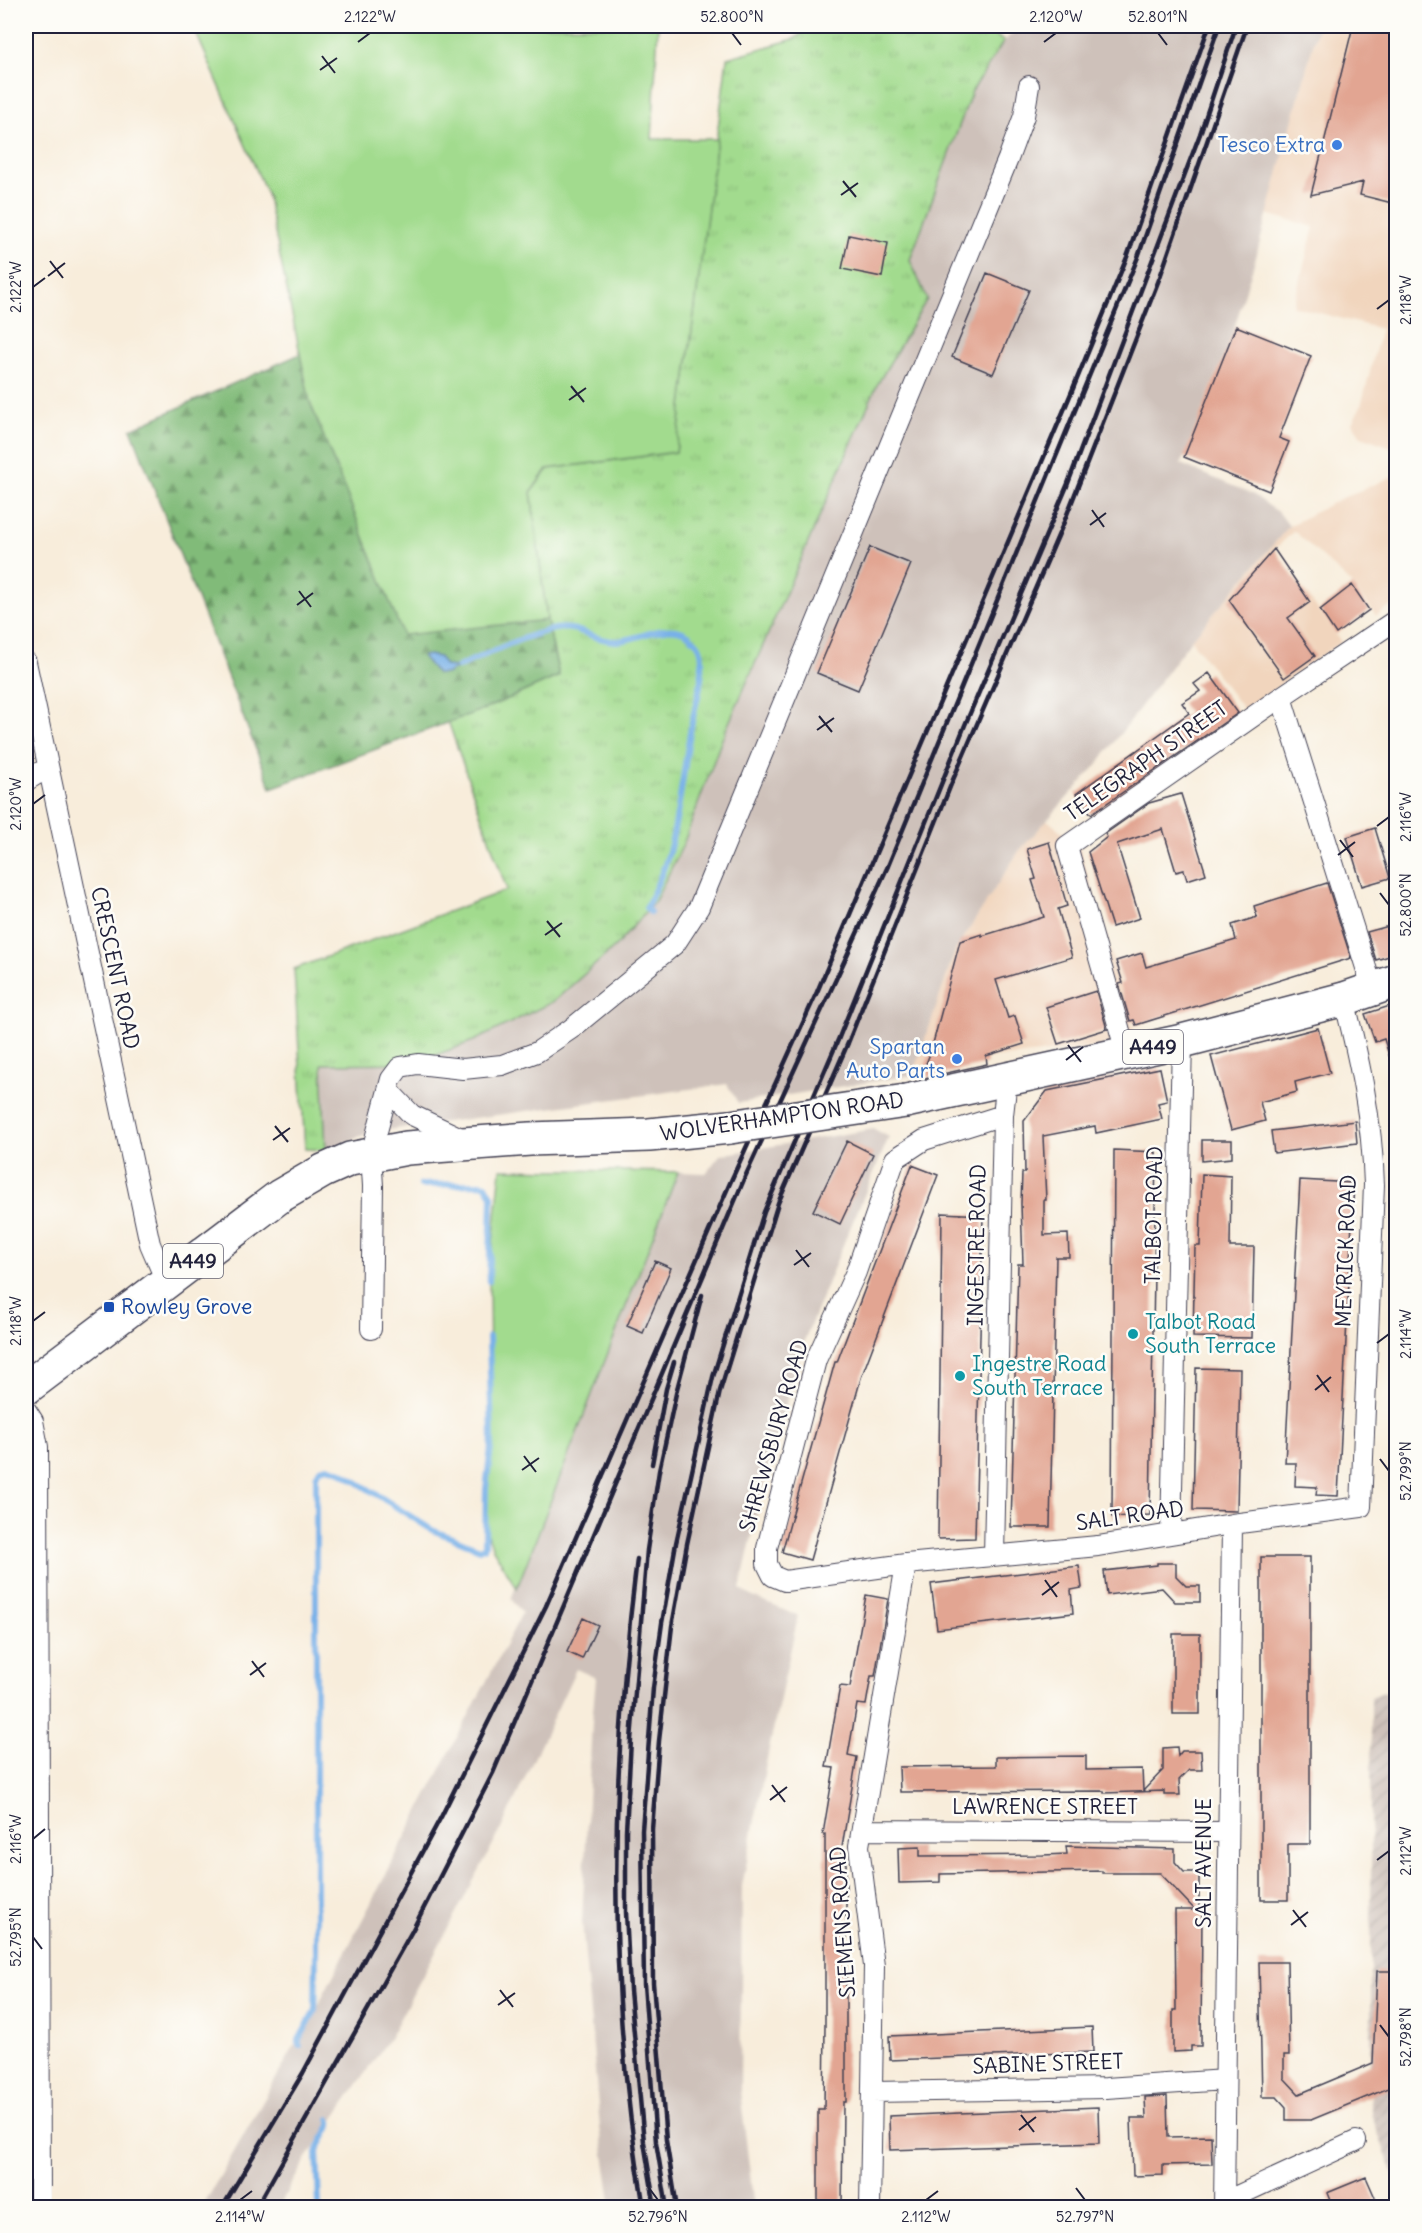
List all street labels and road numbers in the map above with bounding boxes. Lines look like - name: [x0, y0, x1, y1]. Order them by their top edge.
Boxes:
- street label: TELEGRAPH STREET: [1059, 694, 1233, 827]
- street label: CRESCENT ROAD: [85, 884, 146, 1052]
- road number: A449: [1123, 1030, 1183, 1064]
- street label: WOLVERHAMPTON ROAD: [658, 1086, 906, 1147]
- street label: TALBOT ROAD: [1139, 1146, 1168, 1284]
- street label: INGESTRE ROAD: [962, 1164, 991, 1326]
- street label: MEYRICK ROAD: [1329, 1174, 1362, 1328]
- road number: A449: [163, 1244, 223, 1278]
- street label: SHREWSBURY ROAD: [733, 1336, 814, 1535]
- street label: SALT ROAD: [1074, 1495, 1186, 1536]
- street label: LAWRENCE STREET: [952, 1793, 1138, 1820]
- street label: SALT AVENUE: [1190, 1798, 1217, 1928]
- street label: SIEMENS ROAD: [824, 1845, 861, 1999]
- street label: SABINE STREET: [972, 2047, 1124, 2080]

